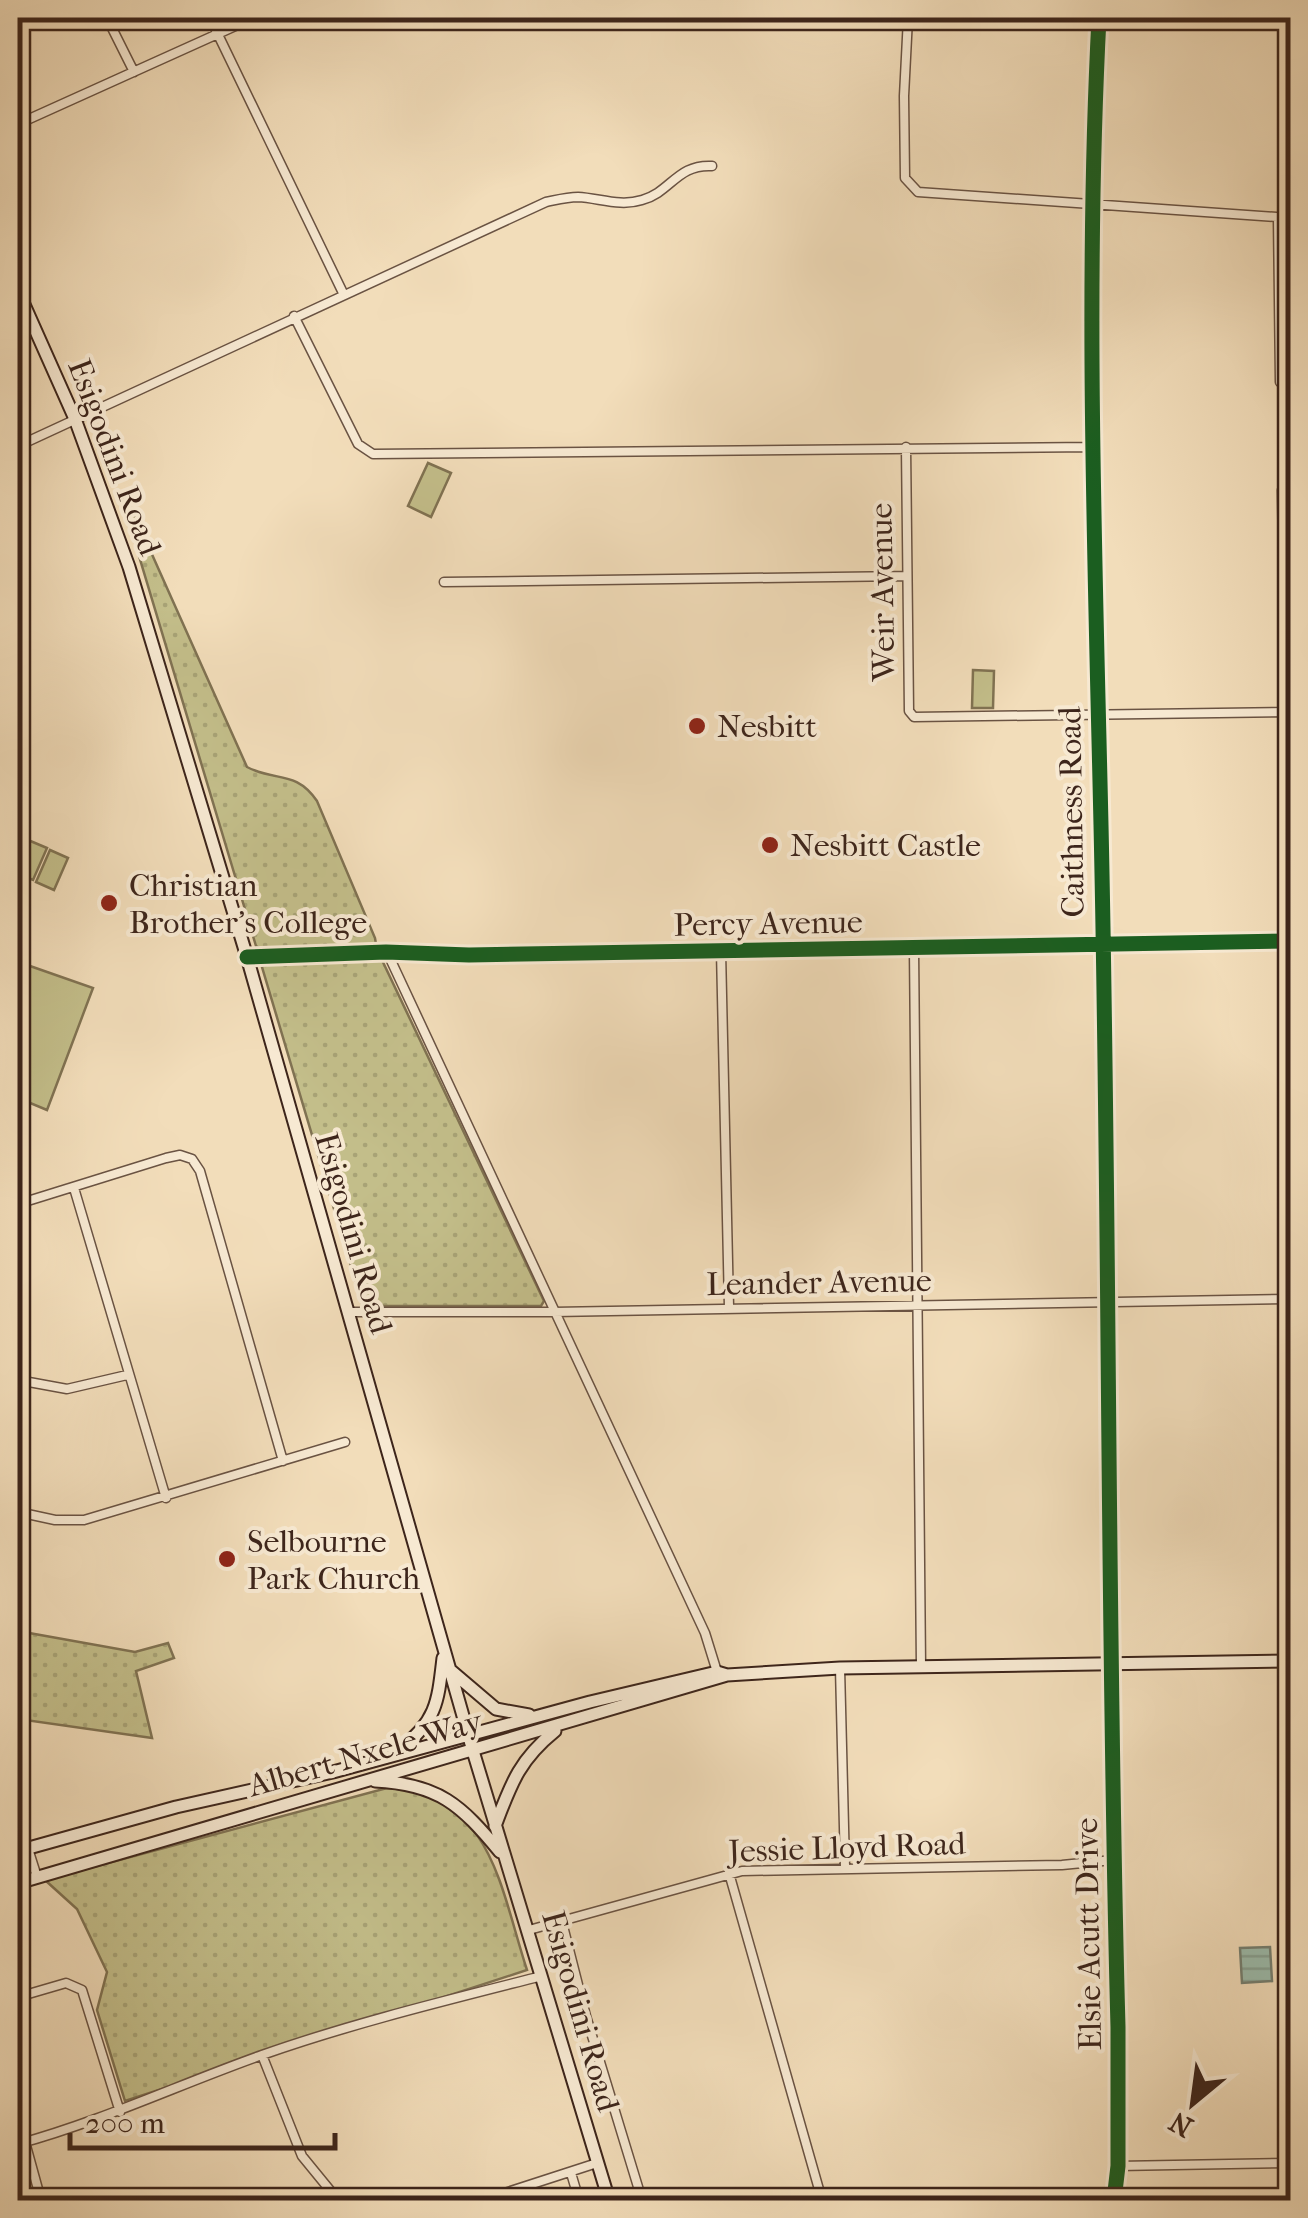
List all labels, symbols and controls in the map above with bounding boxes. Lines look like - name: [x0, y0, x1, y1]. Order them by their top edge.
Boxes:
- street label: Esigodini Road: [60, 354, 169, 561]
- street label: Weir Avenue: [862, 502, 903, 682]
- street label: Caithness Road: [1051, 706, 1092, 918]
- place label: Nesbitt: [717, 708, 818, 745]
- marker: Nesbitt: [686, 715, 708, 737]
- place label: Nesbitt Castle: [790, 827, 981, 864]
- marker: Nesbitt Castle: [759, 834, 781, 856]
- place label: Christian Brother's College: [129, 867, 367, 941]
- marker: Christian Brother's College: [98, 892, 120, 914]
- street label: Percy Avenue: [673, 903, 863, 944]
- street label: Esigodini Road: [307, 1129, 400, 1338]
- street label: Leander Avenue: [706, 1262, 932, 1303]
- place label: Selbourne Park Church: [247, 1523, 420, 1597]
- marker: Selbourne Park Church: [216, 1548, 238, 1570]
- street label: Albert Nxele Way: [242, 1702, 487, 1805]
- street label: Elsie Acutt Drive: [1068, 1817, 1109, 2051]
- street label: Jessie Lloyd Road: [725, 1825, 967, 1870]
- street label: Esigodini Road: [534, 1907, 627, 2116]
- north arrow: [1143, 2053, 1243, 2153]
- scale bar: [70, 2088, 335, 2150]
- text: N: [1163, 2104, 1198, 2144]
- text: 200 m: [85, 2106, 165, 2141]

